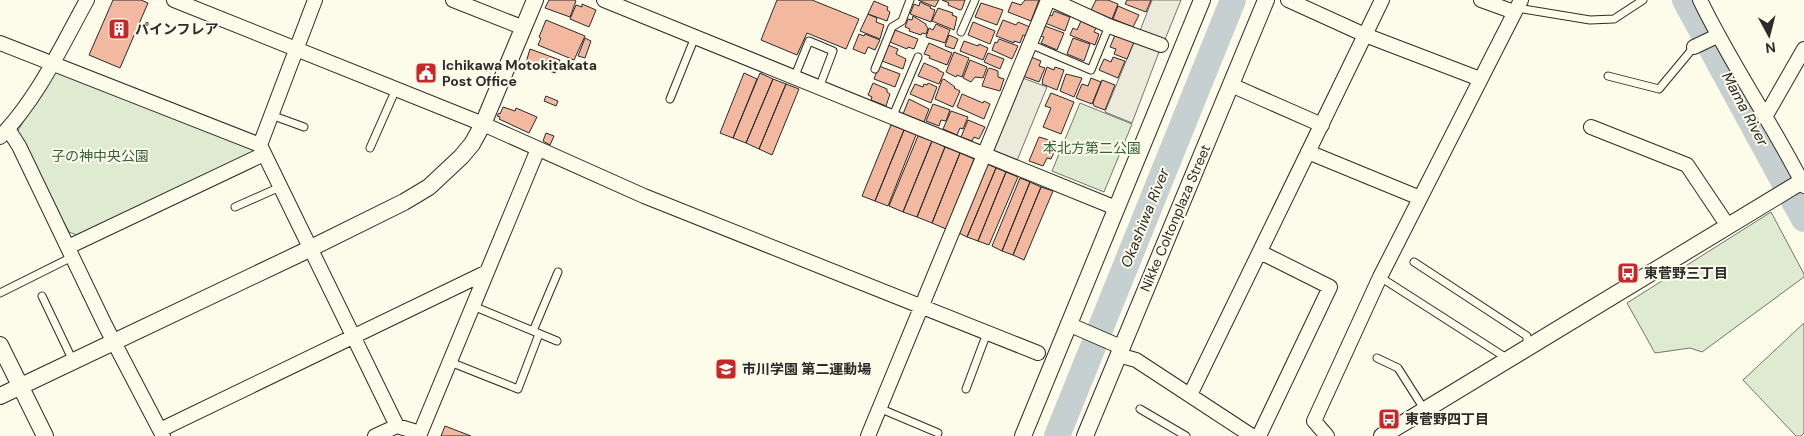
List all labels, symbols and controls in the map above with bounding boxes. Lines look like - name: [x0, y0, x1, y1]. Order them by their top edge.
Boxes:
- north arrow: [1744, 10, 1794, 60]
- building icon: パインフレア: [107, 17, 131, 41]
- place label: パインフレア: [135, 20, 219, 38]
- text: N: [1764, 38, 1777, 57]
- place label: Ichikawa Motokitakata Post Office: [442, 56, 597, 90]
- public building icon: Ichikawa Motokitakata Post Office: [414, 61, 438, 85]
- water label: Mama River: [1717, 68, 1773, 150]
- park label: 本北方第二公園: [1043, 139, 1141, 157]
- street label: Nikke Coltonplaza Street: [1136, 142, 1214, 294]
- park label: 子の神中央公園: [51, 147, 149, 165]
- water label: Okashiwa River: [1116, 165, 1174, 271]
- bus stop icon: 東菅野三丁目: [1616, 261, 1640, 285]
- place label: 東菅野三丁目: [1644, 264, 1728, 282]
- school or university icon: 市川学園 第二運動場: [714, 357, 738, 381]
- place label: 市川学園 第二運動場: [742, 360, 871, 378]
- bus stop icon: 東菅野四丁目: [1377, 407, 1401, 431]
- place label: 東菅野四丁目: [1405, 410, 1489, 428]

